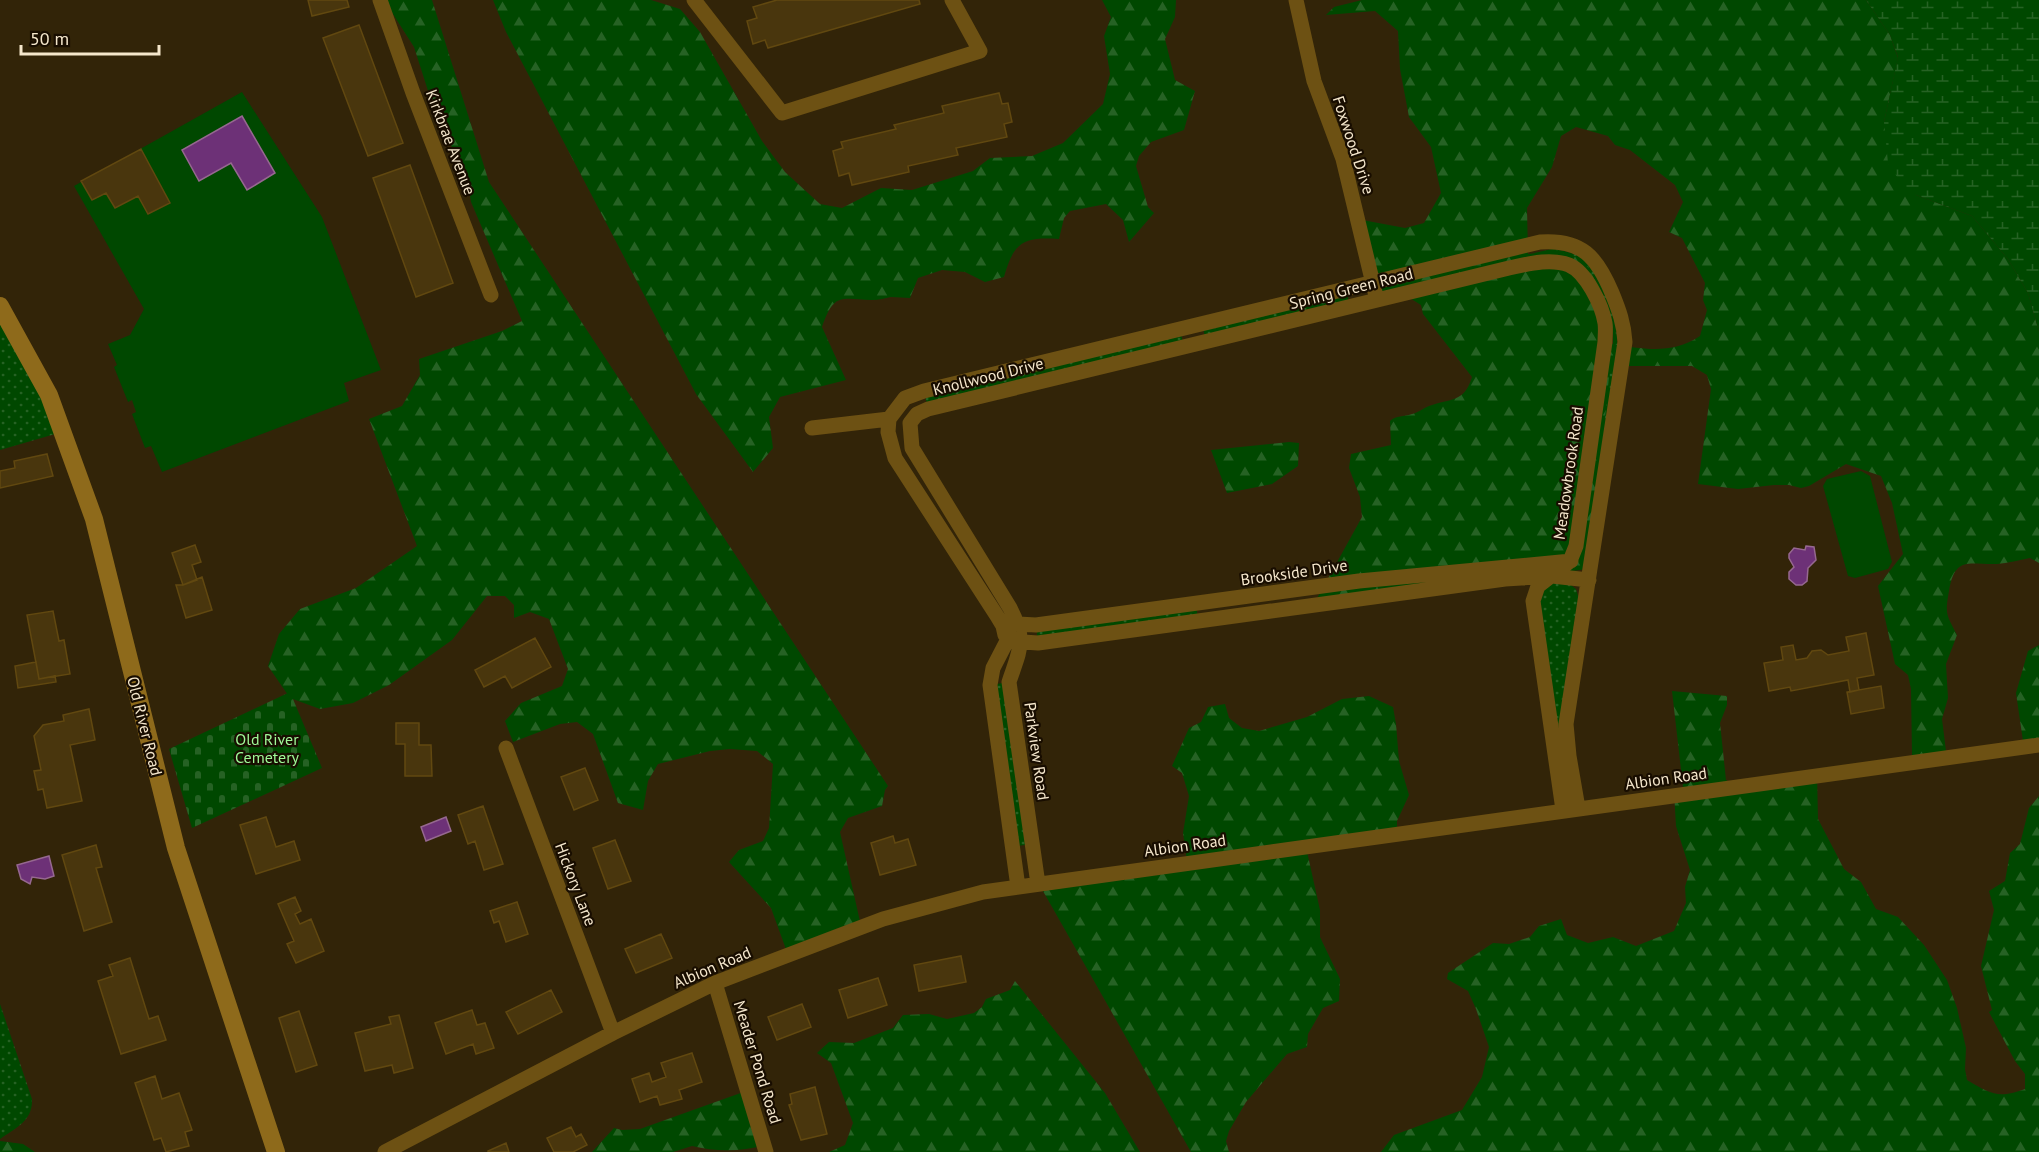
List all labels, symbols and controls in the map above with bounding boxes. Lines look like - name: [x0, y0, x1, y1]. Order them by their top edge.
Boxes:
- scale bar: [21, 18, 159, 56]
- text: 50 m: [30, 27, 69, 50]
- street label: Kirkbrae Avenue: [422, 87, 480, 197]
- street label: Foxwood Drive: [1329, 93, 1379, 197]
- street label: Spring Green Road: [1287, 263, 1415, 313]
- street label: Knollwood Drive: [931, 353, 1045, 399]
- street label: Meadowbrook Road: [1549, 405, 1587, 541]
- street label: Brookside Drive: [1239, 555, 1349, 589]
- street label: Old River Road: [123, 674, 167, 778]
- street label: Parkview Road: [1020, 701, 1054, 801]
- park label: Old River Cemetery: [235, 729, 300, 767]
- street label: Albion Road: [1624, 762, 1708, 794]
- street label: Albion Road: [1143, 829, 1227, 861]
- street label: Hickory Lane: [551, 839, 601, 929]
- street label: Albion Road: [670, 942, 754, 992]
- street label: Meader Pond Road: [730, 998, 786, 1126]

